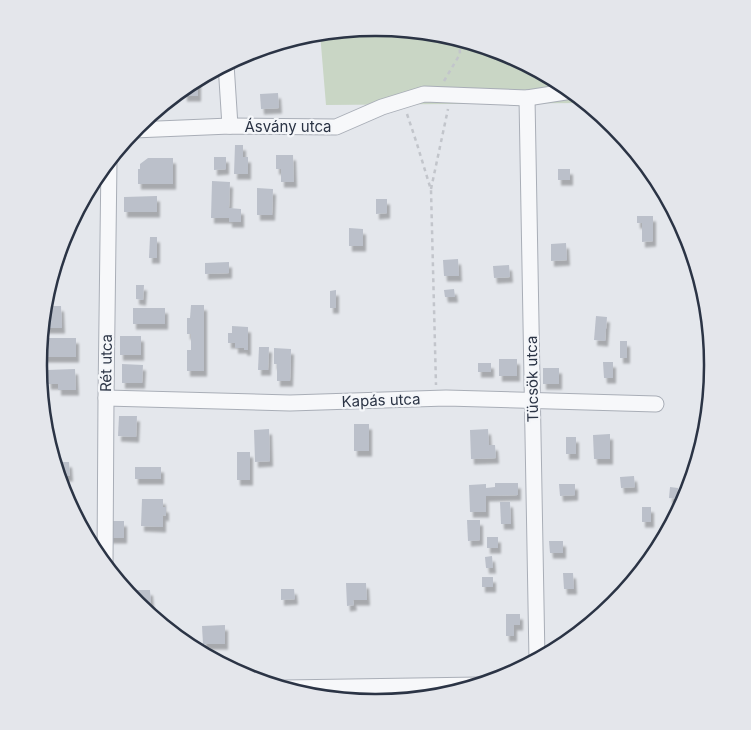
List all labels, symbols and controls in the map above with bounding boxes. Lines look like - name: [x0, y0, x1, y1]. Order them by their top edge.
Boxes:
- street label: Ásvány utca: [244, 117, 332, 136]
- street label: Rét utca: [96, 334, 116, 392]
- street label: Tücsök utca: [522, 336, 542, 422]
- street label: Kapás utca: [341, 389, 421, 411]

